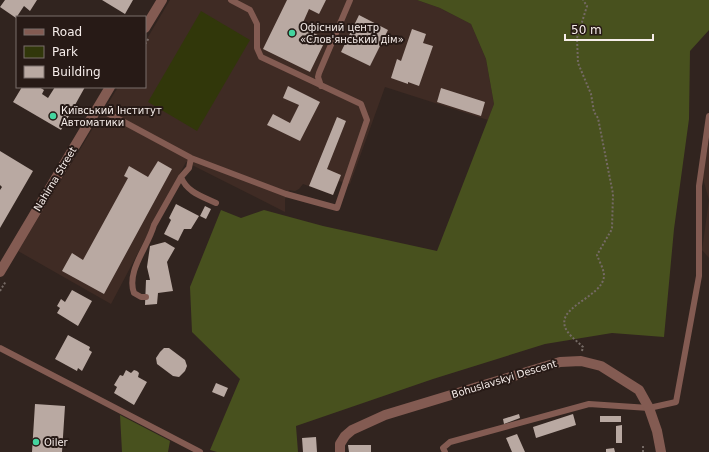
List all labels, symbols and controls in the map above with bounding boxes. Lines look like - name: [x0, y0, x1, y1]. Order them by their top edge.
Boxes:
- legend: [16, 16, 146, 88]
- scale bar: [565, 16, 653, 42]
- place label: Офісний центр «Слов'янський дім»: [300, 22, 404, 45]
- text: 50 m: [571, 23, 602, 37]
- text: Road: [52, 25, 82, 39]
- marker: Офісний центр «Слов'янський дім»: [287, 28, 297, 38]
- text: Park: [52, 45, 78, 59]
- text: Building: [52, 65, 101, 79]
- place label: Київський Інститут Автоматики: [61, 105, 162, 128]
- marker: Київський Інститут Автоматики: [48, 111, 58, 121]
- street label: Nahirna Street: [32, 145, 78, 213]
- street label: Bohuslavskyi Descent: [450, 358, 558, 400]
- marker: Oiler: [31, 437, 41, 447]
- place label: Oiler: [44, 437, 69, 448]

